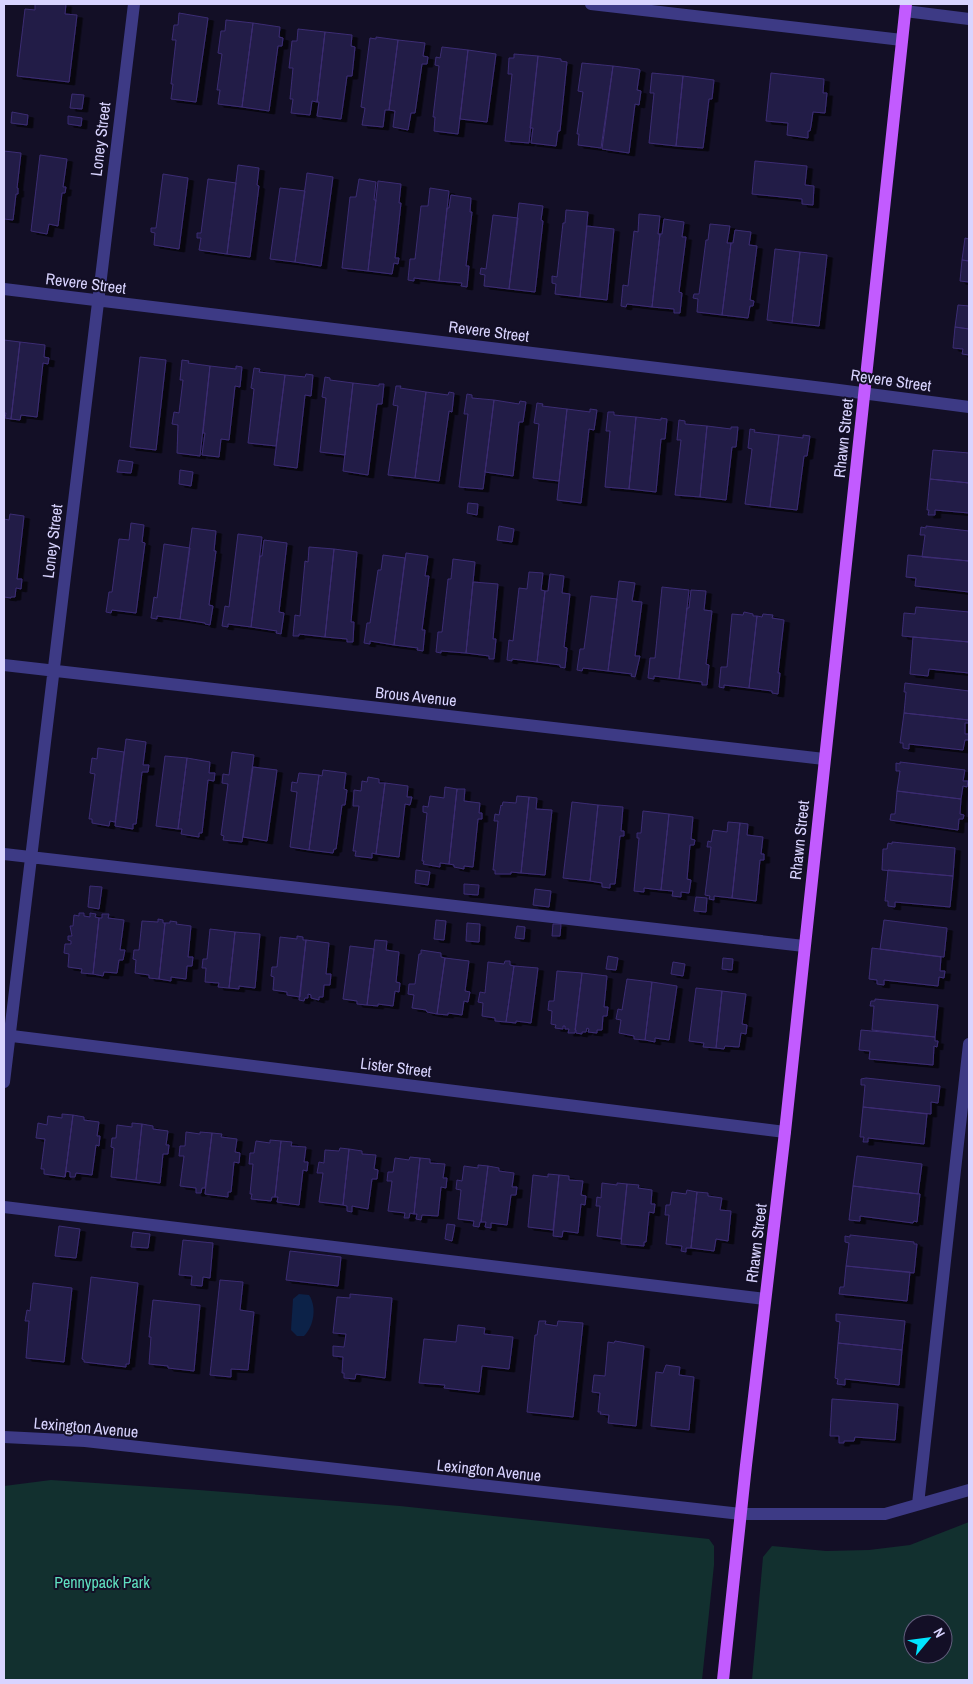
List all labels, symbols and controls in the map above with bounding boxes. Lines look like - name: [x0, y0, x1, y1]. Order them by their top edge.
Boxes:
- street label: Loney Street: [85, 100, 115, 177]
- street label: Revere Street: [44, 267, 128, 299]
- street label: Revere Street: [447, 315, 531, 347]
- street label: Revere Street: [849, 363, 933, 397]
- street label: Rhawn Street: [828, 397, 858, 479]
- street label: Loney Street: [37, 502, 67, 579]
- street label: Brous Avenue: [374, 681, 458, 711]
- street label: Rhawn Street: [784, 799, 814, 881]
- street label: Lister Street: [359, 1052, 433, 1082]
- street label: Rhawn Street: [740, 1202, 772, 1284]
- street label: Lexington Avenue: [33, 1411, 139, 1443]
- street label: Lexington Avenue: [436, 1454, 542, 1486]
- park label: Pennypack Park: [54, 1571, 150, 1593]
- north arrow: [903, 1614, 953, 1664]
- text: N: [929, 1625, 949, 1641]

